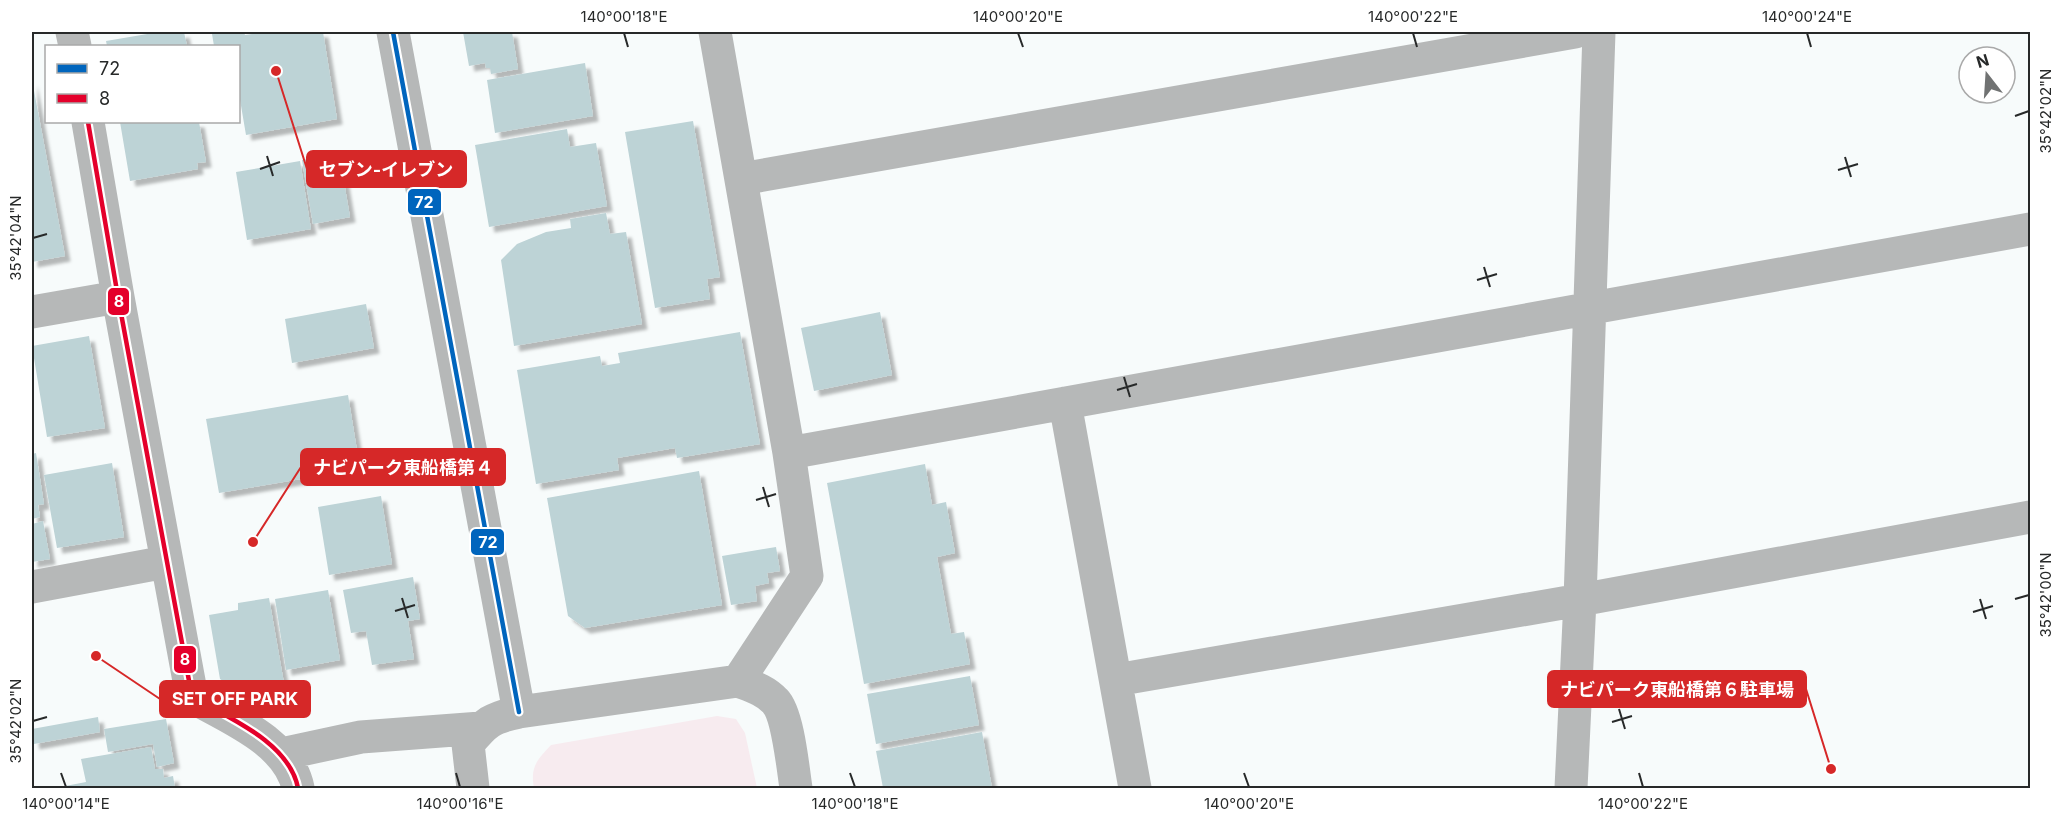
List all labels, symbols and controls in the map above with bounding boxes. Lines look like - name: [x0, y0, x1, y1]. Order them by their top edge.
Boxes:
- text: 140°00'18"E: [581, 7, 667, 26]
- text: 140°00'20"E: [973, 7, 1063, 26]
- text: 140°00'22"E: [1368, 7, 1458, 26]
- text: 140°00'24"E: [1762, 7, 1852, 26]
- legend: [45, 45, 240, 123]
- north arrow: [1957, 45, 2017, 105]
- text: N: [1974, 49, 1991, 72]
- text: 72: [99, 58, 120, 79]
- text: 35°42'02"N: [2036, 69, 2055, 153]
- text: 8: [99, 88, 110, 109]
- callout: セブン-イレブン: [307, 151, 466, 187]
- text: セブン-イレブン: [319, 159, 453, 180]
- line badge: 72: [407, 188, 442, 216]
- text: 72: [414, 192, 434, 212]
- text: 35°42'04"N: [6, 195, 25, 281]
- line badge: 8: [107, 287, 130, 316]
- text: 8: [114, 291, 124, 311]
- callout: ナビパーク東船橋第４: [301, 449, 505, 485]
- text: ナビパーク東船橋第４: [313, 457, 493, 478]
- line badge: 72: [470, 528, 505, 556]
- text: 72: [478, 532, 498, 552]
- text: 35°42'00"N: [2036, 552, 2055, 638]
- line badge: 8: [173, 645, 197, 674]
- text: 8: [180, 649, 190, 669]
- callout: ナビパーク東船橋第６駐車場: [1548, 671, 1806, 707]
- text: 35°42'02"N: [6, 679, 25, 763]
- text: ナビパーク東船橋第６駐車場: [1560, 679, 1794, 700]
- callout: SET OFF PARK: [160, 681, 310, 717]
- text: SET OFF PARK: [172, 688, 298, 709]
- text: 140°00'14"E: [22, 794, 110, 813]
- text: 140°00'16"E: [417, 794, 503, 813]
- text: 140°00'18"E: [812, 794, 898, 813]
- text: 140°00'20"E: [1204, 794, 1294, 813]
- text: 140°00'22"E: [1598, 794, 1688, 813]

